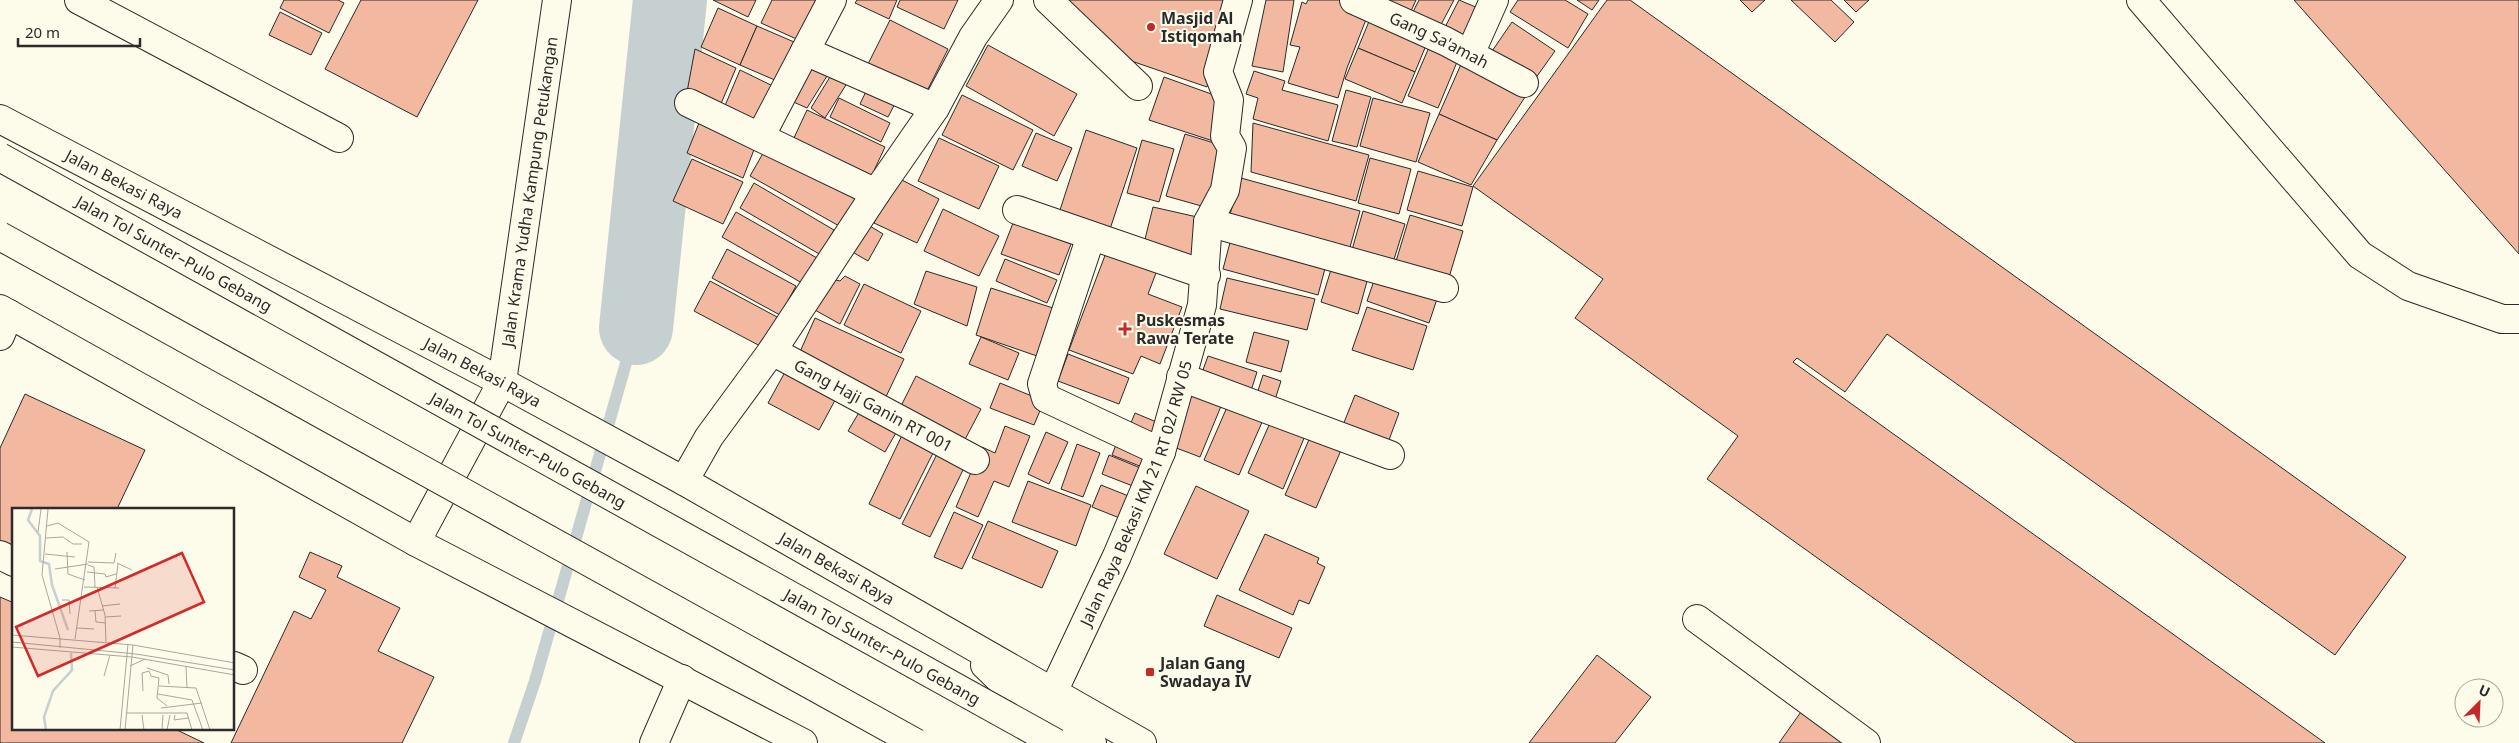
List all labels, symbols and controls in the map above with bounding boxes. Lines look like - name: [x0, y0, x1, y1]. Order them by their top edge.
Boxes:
- street label: Gang Sa'amah: [1386, 6, 1493, 73]
- place label: Masjid Al Istiqomah: [1161, 7, 1243, 47]
- scale bar: [18, 15, 140, 47]
- marker: Masjid Al Istiqomah: [1145, 21, 1157, 33]
- text: 20 m: [25, 22, 60, 42]
- street label: Jalan Krama Yudha Kampung Petukangan: [496, 35, 563, 350]
- street label: Jalan Bekasi Raya: [60, 143, 187, 224]
- street label: Jalan Tol Sunter–Pulo Gebang: [70, 189, 276, 317]
- place label: Puskesmas Rawa Terate: [1136, 309, 1234, 349]
- marker: Puskesmas Rawa Terate: [1118, 322, 1132, 336]
- street label: Jalan Bekasi Raya: [418, 331, 545, 412]
- street label: Gang Haji Ganin RT 001: [790, 354, 957, 457]
- street label: Jalan Raya Bekasi KM 21 RT 02/ RW 05: [1074, 358, 1197, 631]
- street label: Jalan Tol Sunter–Pulo Gebang: [424, 386, 630, 513]
- inset map: [12, 508, 235, 730]
- street label: Jalan Bekasi Raya: [773, 526, 899, 610]
- street label: Jalan Tol Sunter–Pulo Gebang: [778, 582, 984, 710]
- place label: Jalan Gang Swadaya IV: [1158, 652, 1252, 692]
- marker: Jalan Gang Swadaya IV: [1144, 666, 1156, 678]
- north arrow: [2454, 678, 2504, 728]
- text: U: [2476, 680, 2493, 702]

